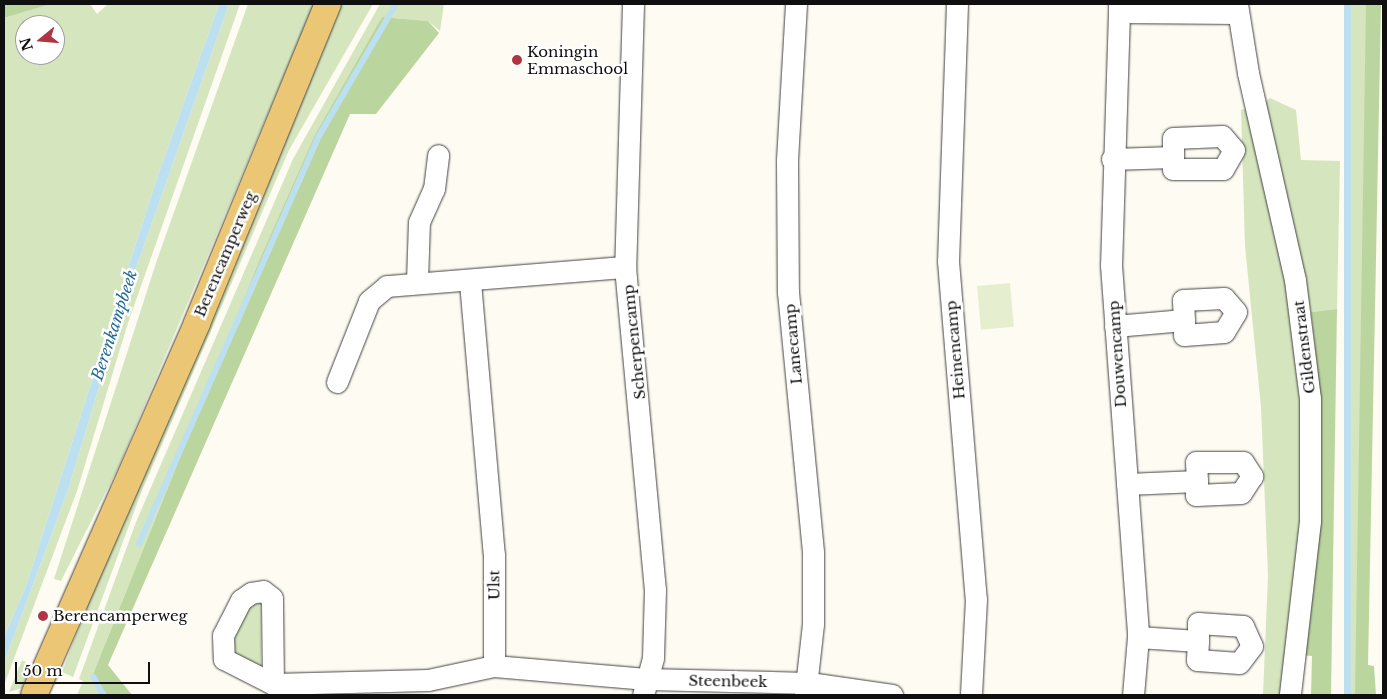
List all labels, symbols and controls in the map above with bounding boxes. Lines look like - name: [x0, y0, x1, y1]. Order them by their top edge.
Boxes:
- north arrow: [15, 15, 65, 65]
- text: N: [16, 35, 37, 53]
- place label: Koningin Emmaschool: [527, 42, 628, 77]
- marker: Koningin Emmaschool: [511, 54, 523, 66]
- street label: Berencamperweg: [190, 189, 260, 319]
- water label: Berenkampbeek: [87, 267, 141, 383]
- street label: Scherpencamp: [619, 284, 649, 400]
- street label: Gildenstraat: [1289, 299, 1319, 395]
- street label: Heinencamp: [942, 300, 968, 400]
- street label: Douwencamp: [1104, 300, 1130, 408]
- street label: Lanecamp: [781, 303, 805, 385]
- street label: Ulst: [485, 570, 503, 600]
- place label: Berencamperweg: [53, 607, 188, 625]
- marker: Berencamperweg: [37, 610, 49, 622]
- scale bar: [18, 652, 152, 684]
- text: 50 m: [23, 661, 63, 680]
- street label: Steenbeek: [688, 671, 768, 691]

